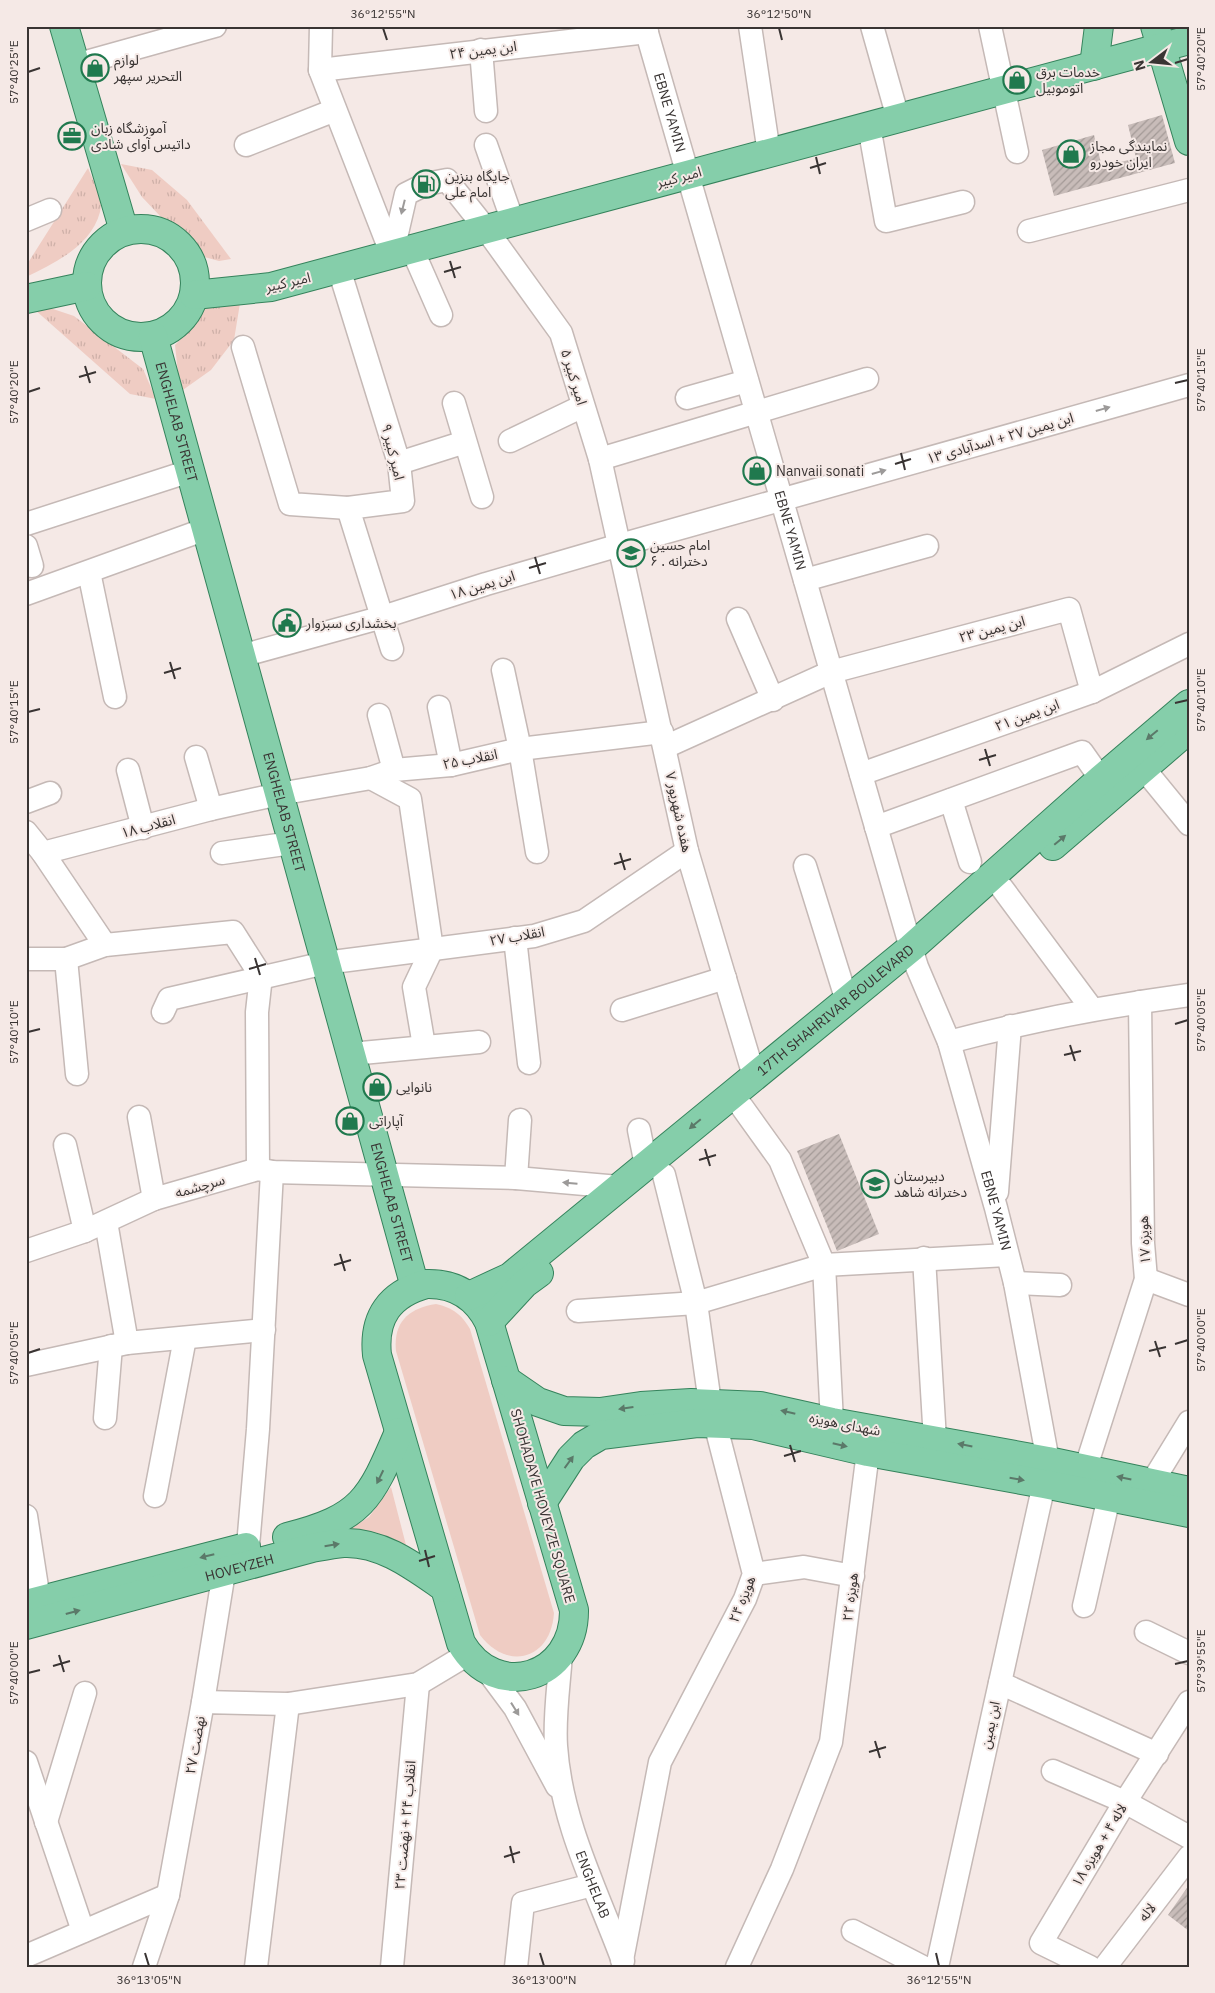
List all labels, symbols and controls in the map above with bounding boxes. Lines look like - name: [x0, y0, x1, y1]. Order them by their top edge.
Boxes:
- text: 36°12'55"N: [350, 6, 416, 21]
- text: 36°12'50"N: [746, 6, 812, 21]
- text: 57°40'20"E: [1193, 27, 1208, 91]
- street label: ابن یمین ۲۴: [448, 37, 518, 63]
- north arrow: [1128, 38, 1178, 88]
- text: 57°40'25"E: [6, 40, 21, 104]
- place label: لوازم التحریر سپهر: [113, 51, 182, 86]
- shop icon: لوازم التحریر سپهر: [80, 53, 110, 83]
- text: N: [1129, 58, 1150, 73]
- place label: خدمات برق اتوموبیل: [1036, 63, 1100, 97]
- shop icon: خدمات برق اتوموبیل: [1002, 65, 1032, 95]
- street label: EBNE YAMIN: [650, 71, 690, 154]
- place label: آموزشگاه زبان داتیس آوای شادی: [91, 119, 191, 153]
- office icon: آموزشگاه زبان داتیس آوای شادی: [57, 121, 87, 151]
- place label: نمایندگی مجاز ایران خودرو: [1089, 137, 1167, 171]
- shop icon: نمایندگی مجاز ایران خودرو: [1056, 139, 1086, 169]
- street label: امیر کبیر: [653, 162, 704, 192]
- place label: جایگاه بنزین امام علی: [445, 167, 510, 203]
- fuel station icon: جایگاه بنزین امام علی: [411, 169, 441, 199]
- one-way arrow: [399, 199, 407, 214]
- street label: امیر کبیر: [263, 268, 312, 296]
- street label: امیر کبیر ۵: [557, 347, 591, 407]
- text: 57°40'15"E: [1193, 348, 1208, 412]
- text: 57°40'20"E: [6, 360, 21, 424]
- street label: ENGHELAB STREET: [152, 360, 202, 484]
- one-way arrow: [1095, 405, 1110, 413]
- street label: ابن یمین ۲۷ + اسدآبادی ۱۳: [924, 408, 1076, 468]
- street label: امیر کبیر ۹: [377, 422, 409, 482]
- shop icon: Nanvaii sonati: [742, 456, 772, 486]
- place label: Nanvaii sonati: [776, 462, 864, 480]
- one-way arrow: [872, 467, 887, 475]
- street label: EBNE YAMIN: [770, 488, 811, 572]
- place label: امام حسین ۶ . دخترانه: [650, 536, 710, 570]
- school or university icon: امام حسین ۶ . دخترانه: [616, 538, 646, 568]
- street label: ابن یمین ۱۸: [447, 566, 517, 604]
- public building icon: بخشداری سبزوار: [272, 608, 302, 638]
- street label: ابن یمین ۲۳: [957, 612, 1027, 646]
- place label: بخشداری سبزوار: [305, 614, 397, 632]
- text: 57°40'10"E: [1193, 668, 1208, 732]
- text: 57°40'15"E: [6, 680, 21, 744]
- street label: ابن یمین ۲۱: [992, 695, 1062, 735]
- one-way arrow: [1145, 730, 1158, 741]
- street label: انقلاب ۲۵: [441, 745, 499, 773]
- street label: ENGHELAB STREET: [259, 750, 309, 874]
- street label: هفده شهریور ۷: [662, 770, 696, 854]
- street label: انقلاب ۱۸: [119, 810, 177, 842]
- one-way arrow: [1054, 834, 1067, 845]
- street label: انقلاب ۲۷: [488, 922, 546, 950]
- street label: 17TH SHAHRIVAR BOULEVARD: [753, 940, 917, 1080]
- text: 57°40'05"E: [1193, 988, 1208, 1052]
- text: 57°40'10"E: [6, 1000, 21, 1064]
- shop icon: نانوایی: [362, 1072, 392, 1102]
- place label: نانوایی: [396, 1078, 432, 1096]
- shop icon: آپاراتی: [335, 1106, 365, 1136]
- place label: آپاراتی: [369, 1112, 404, 1131]
- one-way arrow: [689, 1119, 702, 1130]
- street label: ENGHELAB STREET: [367, 1141, 417, 1265]
- place label: دبیرستان دخترانه شاهد: [894, 1167, 967, 1201]
- street label: EBNE YAMIN: [977, 1168, 1015, 1252]
- school or university icon: دبیرستان دخترانه شاهد: [860, 1169, 890, 1199]
- street label: سرچشمه: [173, 1170, 227, 1203]
- one-way arrow: [562, 1179, 578, 1187]
- street label: هویزه ۱۷: [1134, 1215, 1154, 1265]
- text: 57°40'00"E: [1193, 1308, 1208, 1372]
- text: 57°40'05"E: [6, 1321, 21, 1385]
- one-way arrow: [618, 1404, 634, 1412]
- street label: SHOHADAYE HOVEYZE SQUARE: [507, 1407, 579, 1605]
- one-way arrow: [780, 1408, 795, 1416]
- street label: شهدای هویزه: [808, 1408, 882, 1440]
- one-way arrow: [956, 1441, 972, 1449]
- one-way arrow: [833, 1442, 848, 1450]
- one-way arrow: [564, 1455, 574, 1469]
- one-way arrow: [375, 1470, 383, 1484]
- one-way arrow: [1115, 1474, 1131, 1482]
- one-way arrow: [1009, 1475, 1025, 1483]
- one-way arrow: [325, 1540, 341, 1548]
- street label: HOVEYZEH: [203, 1550, 276, 1585]
- one-way arrow: [199, 1552, 214, 1560]
- street label: هویزه ۲۲: [838, 1572, 862, 1622]
- street label: هویزه ۲۴: [725, 1573, 759, 1625]
- one-way arrow: [66, 1608, 81, 1616]
- text: 57°39'55"E: [1193, 1629, 1208, 1693]
- text: 57°40'00"E: [6, 1641, 21, 1705]
- street label: ابن یمین: [976, 1699, 1004, 1751]
- one-way arrow: [510, 1702, 519, 1716]
- street label: نهضت ۲۷: [181, 1714, 209, 1776]
- street label: انقلاب ۲۴ + نهضت ۲۳: [390, 1760, 420, 1890]
- street label: لاله ۴ + هویزه ۱۸: [1067, 1800, 1131, 1890]
- street label: ENGHELAB: [571, 1848, 614, 1921]
- street label: لاله: [1134, 1899, 1160, 1925]
- text: 36°13'05"N: [116, 1972, 182, 1987]
- text: 36°13'00"N: [511, 1972, 577, 1987]
- text: 36°12'55"N: [906, 1972, 972, 1987]

